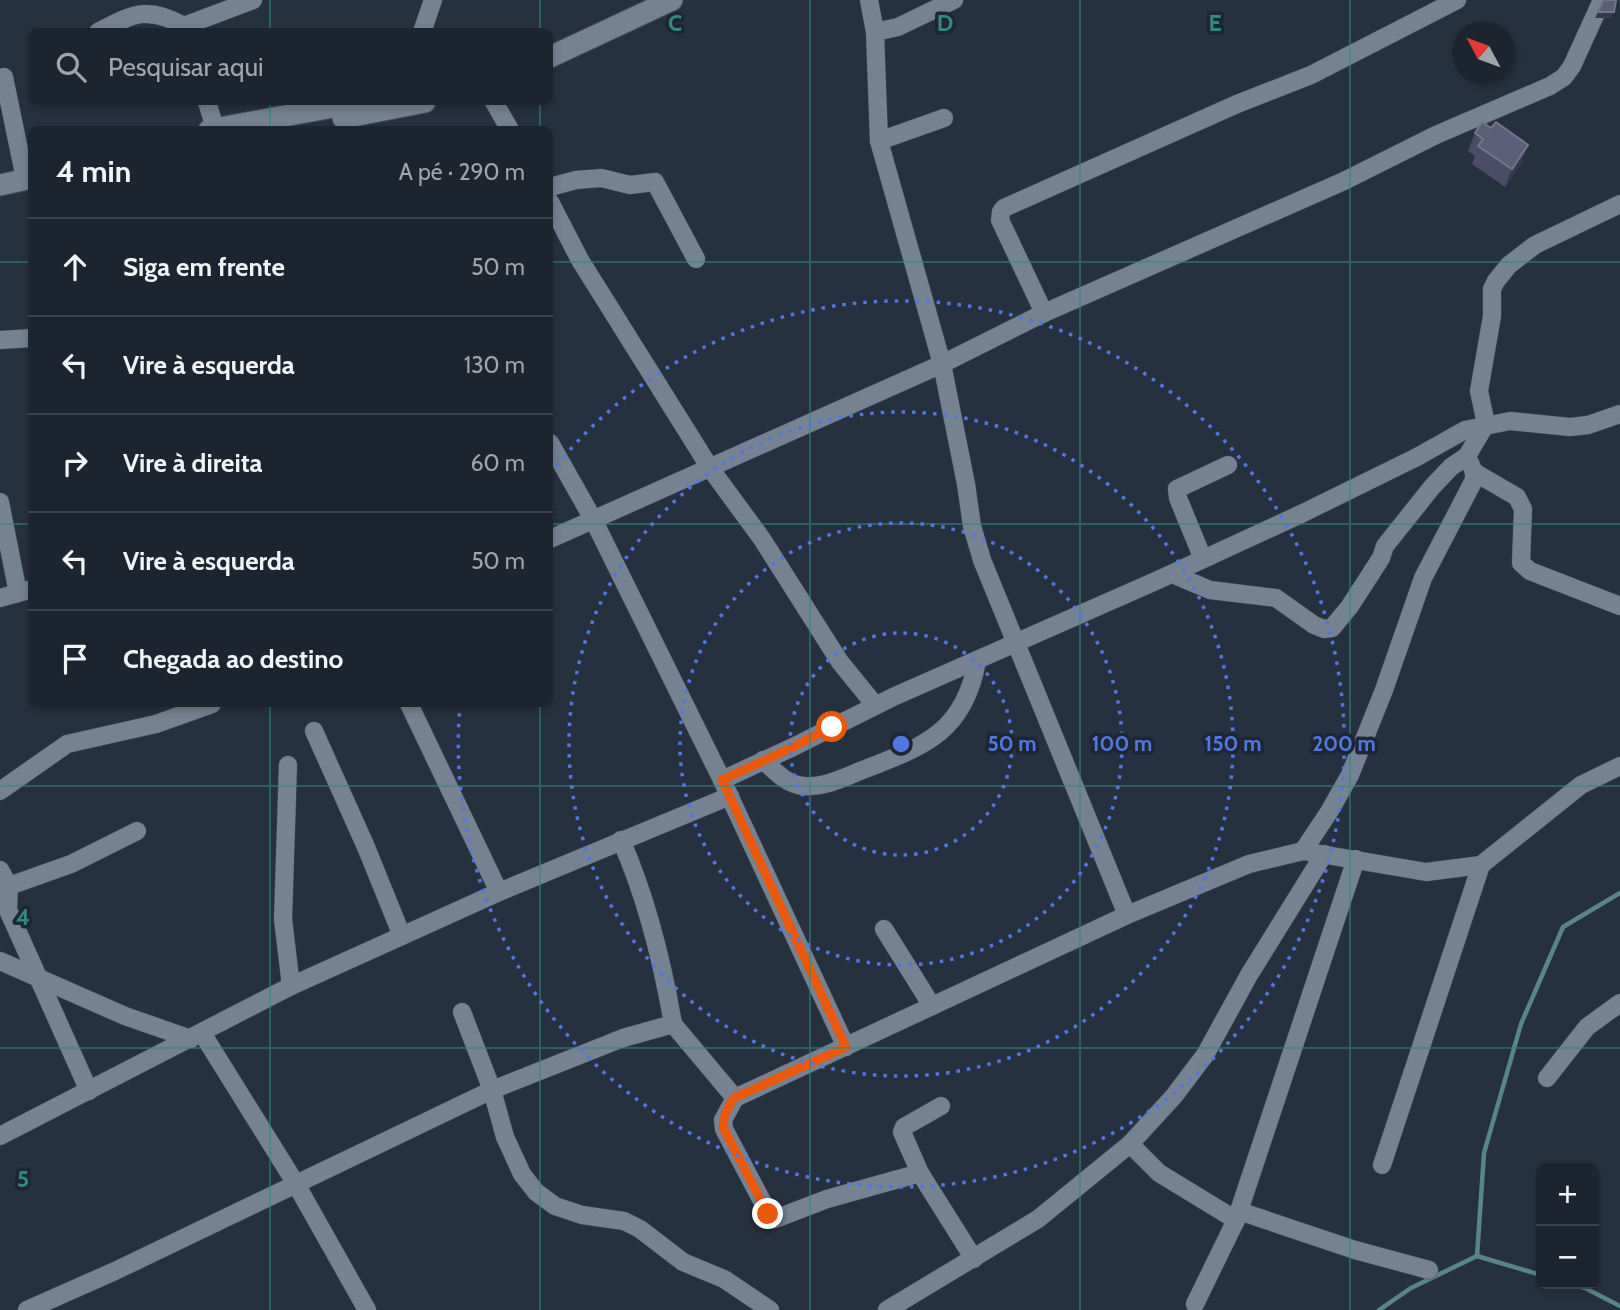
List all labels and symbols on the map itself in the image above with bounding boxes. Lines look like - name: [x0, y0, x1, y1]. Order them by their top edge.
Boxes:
- text: C: [668, 9, 682, 37]
- text: D: [937, 9, 953, 37]
- text: E: [1208, 9, 1222, 37]
- north arrow: [1452, 21, 1515, 84]
- route start: [816, 711, 847, 742]
- text: 50 m: [987, 731, 1037, 756]
- text: 100 m: [1092, 731, 1152, 756]
- text: 150 m: [1205, 731, 1261, 756]
- text: 200 m: [1312, 731, 1376, 756]
- centre of rings: [889, 732, 913, 756]
- text: 4: [16, 903, 30, 931]
- text: 5: [17, 1165, 29, 1193]
- route end: [752, 1198, 783, 1229]

